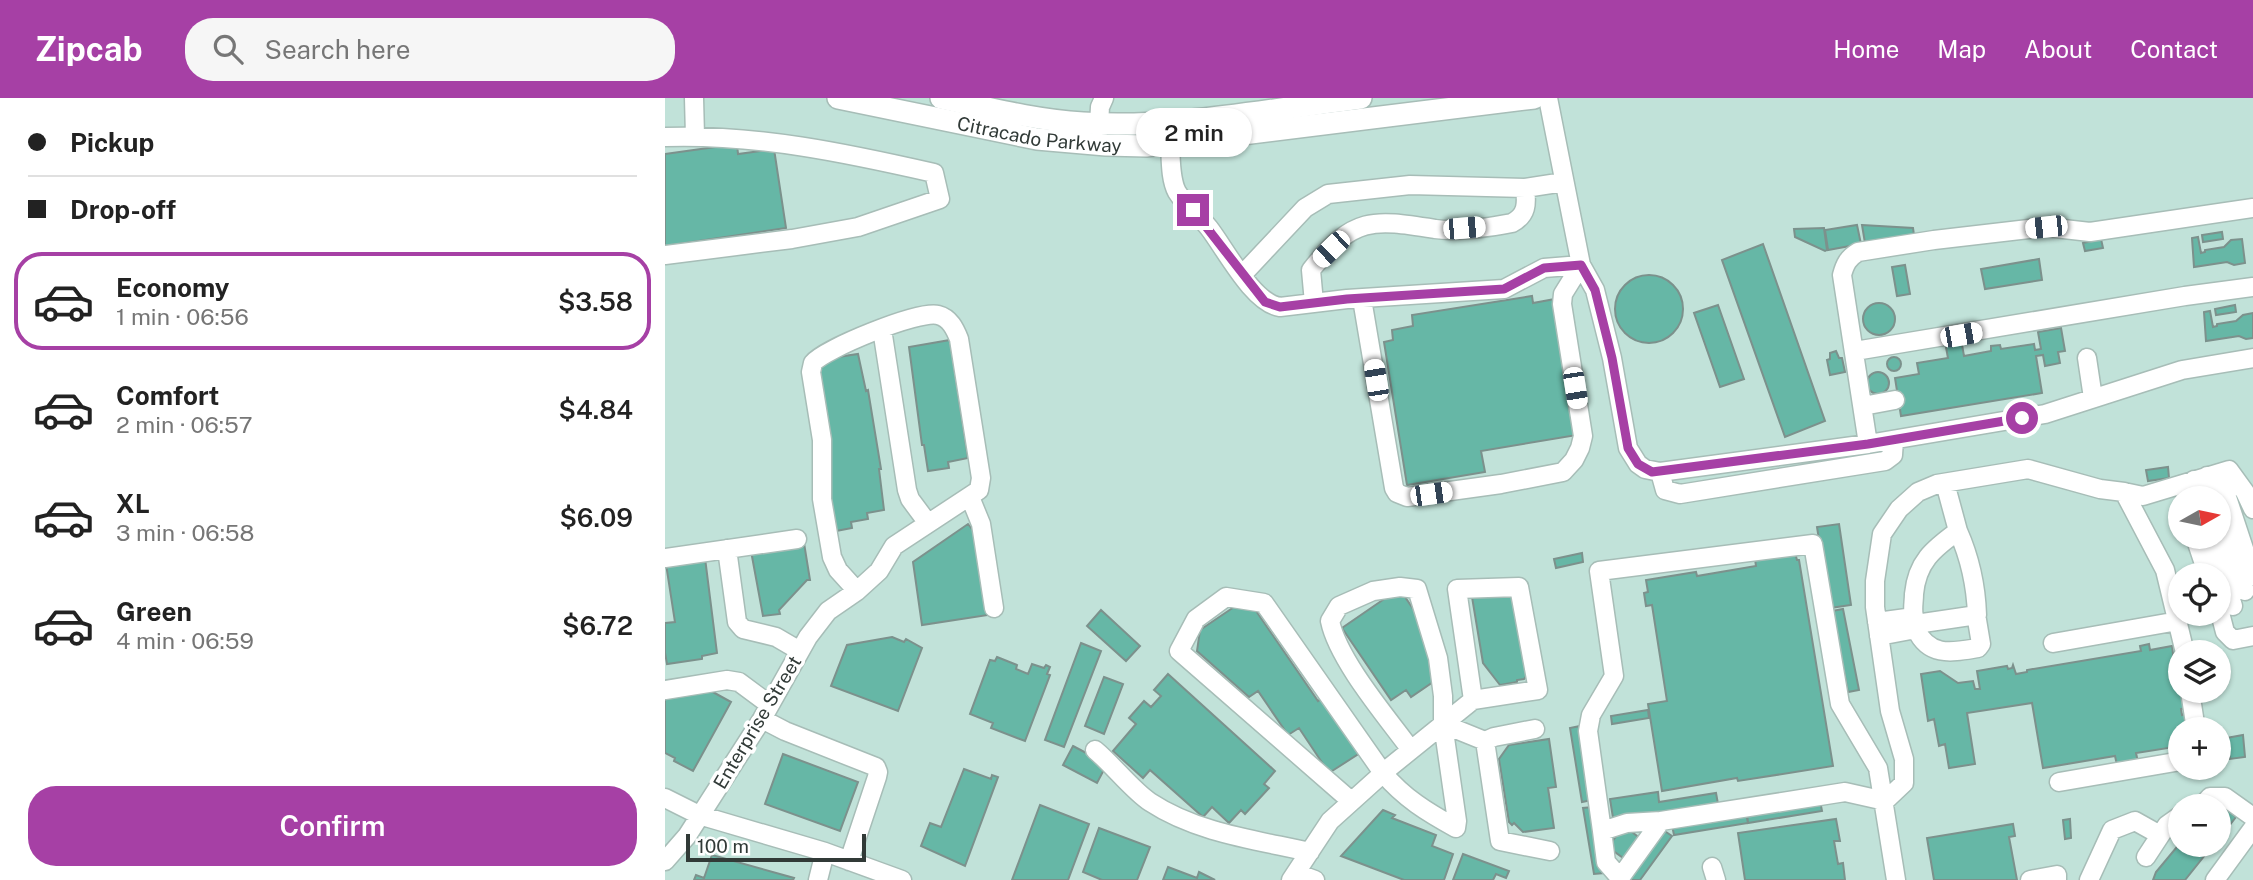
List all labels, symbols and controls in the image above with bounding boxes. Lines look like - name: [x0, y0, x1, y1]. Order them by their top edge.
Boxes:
- search box: [185, 18, 675, 81]
- text: Zipcab: [35, 30, 143, 68]
- icon: search: [209, 30, 247, 68]
- text: Search here: [265, 34, 411, 65]
- text: Home: [1833, 35, 1899, 63]
- text: Map: [1937, 35, 1986, 63]
- text: About: [2024, 35, 2092, 63]
- text: Contact: [2130, 35, 2218, 63]
- callout: 2 min: [1135, 108, 1251, 158]
- street label: Citracado Parkway: [955, 112, 1122, 156]
- text: 2 min: [1164, 119, 1224, 146]
- text: Pickup: [70, 127, 154, 158]
- text: Drop-off: [70, 194, 176, 225]
- route end: [1177, 194, 1209, 226]
- car: [2025, 214, 2068, 240]
- car: [1443, 216, 1486, 240]
- car: [1309, 227, 1354, 271]
- icon: car: [32, 270, 95, 333]
- text: Economy: [116, 272, 229, 303]
- text: $3.58: [558, 286, 633, 317]
- text: 1 min · 06:56: [116, 303, 249, 330]
- car: [1939, 321, 1984, 349]
- car: [1363, 358, 1390, 402]
- car: [1562, 366, 1589, 410]
- icon: car: [32, 378, 95, 441]
- text: Comfort: [116, 380, 219, 411]
- text: $4.84: [559, 394, 633, 425]
- route start: [2006, 402, 2038, 434]
- text: 2 min · 06:57: [116, 411, 253, 438]
- car: [1409, 481, 1454, 507]
- icon: car: [32, 486, 95, 549]
- north arrow: [2168, 486, 2231, 550]
- map controls: [2168, 486, 2231, 857]
- text: XL: [116, 488, 150, 519]
- text: $6.09: [559, 502, 633, 533]
- text: 3 min · 06:58: [116, 519, 254, 546]
- button: locate: [2168, 563, 2231, 626]
- icon: car: [32, 594, 95, 657]
- text: Green: [116, 596, 192, 627]
- text: $6.72: [562, 610, 633, 641]
- text: 4 min · 06:59: [116, 627, 254, 654]
- button: layers: [2168, 640, 2231, 703]
- street label: Enterprise Street: [709, 652, 805, 792]
- button: +: [2168, 717, 2231, 780]
- button: Confirm: [28, 786, 637, 866]
- button: −: [2168, 794, 2231, 857]
- scale bar: [686, 831, 866, 863]
- text: 100 m: [697, 835, 749, 857]

